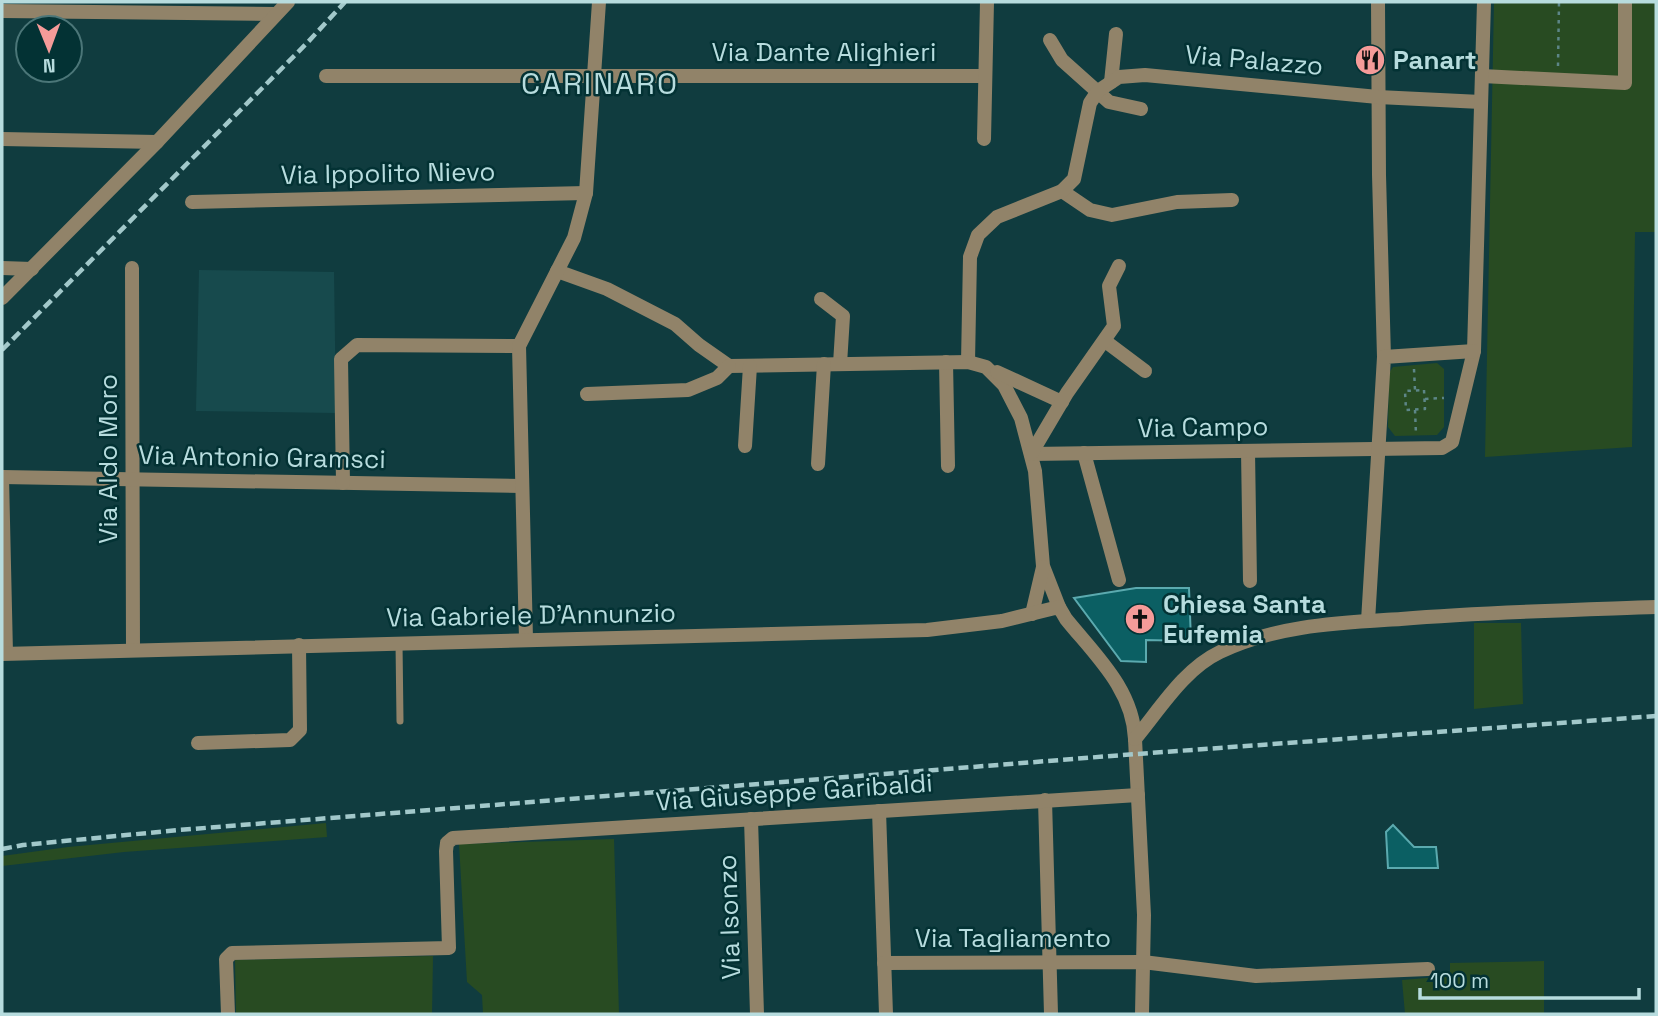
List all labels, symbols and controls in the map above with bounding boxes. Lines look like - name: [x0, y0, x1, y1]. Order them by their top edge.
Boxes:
- north arrow: [14, 14, 84, 84]
- street label: Via Dante Alighieri: [712, 35, 936, 69]
- street label: Via Palazzo: [1184, 37, 1324, 83]
- restaurant icon: Panart: [1353, 43, 1387, 77]
- place label: Panart: [1393, 43, 1477, 77]
- text: N: [43, 53, 56, 78]
- district label: CARINARO: [521, 64, 679, 103]
- street label: Via Ippolito Nievo: [280, 154, 496, 192]
- street label: Via Aldo Moro: [91, 374, 125, 544]
- street label: Via Campo: [1137, 409, 1269, 445]
- street label: Via Antonio Gramsci: [138, 438, 386, 476]
- place label: Chiesa Santa Eufemia: [1163, 587, 1326, 651]
- street label: Via Gabriele D'Annunzio: [386, 595, 676, 635]
- church icon: Chiesa Santa Eufemia: [1123, 602, 1157, 636]
- street label: Via Giuseppe Garibaldi: [654, 765, 934, 819]
- street label: Via Isonzo: [710, 854, 748, 980]
- street label: Via Tagliamento: [915, 921, 1111, 955]
- scale bar: [1420, 956, 1639, 1000]
- text: 100 m: [1430, 967, 1489, 994]

